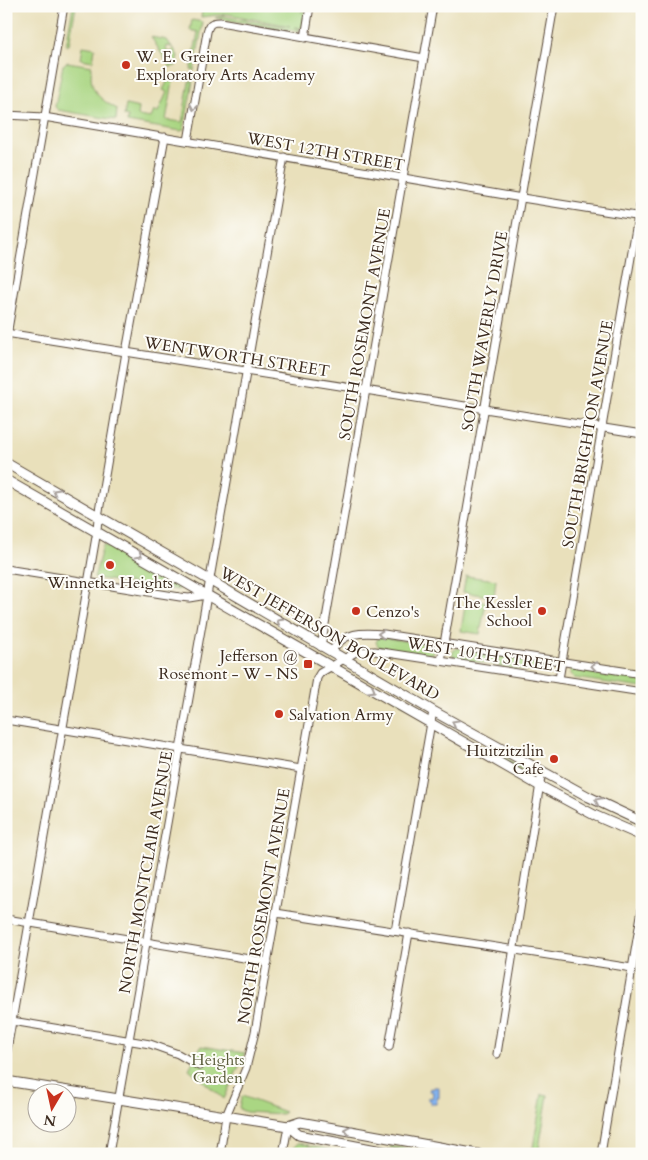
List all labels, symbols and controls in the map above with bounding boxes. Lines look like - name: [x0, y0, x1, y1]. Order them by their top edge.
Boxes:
- place label: W. E. Greiner Exploratory Arts Academy: [135, 46, 316, 86]
- marker: W. E. Greiner Exploratory Arts Academy: [120, 59, 132, 71]
- one-way arrow: [190, 103, 200, 112]
- street label: WEST 12TH STREET: [244, 127, 407, 177]
- street label: SOUTH ROSEMONT AVENUE: [334, 206, 396, 442]
- street label: SOUTH WAVERLY DRIVE: [457, 229, 513, 433]
- street label: SOUTH BRIGHTON AVENUE: [557, 318, 619, 550]
- street label: WENTWORTH STREET: [142, 331, 331, 383]
- one-way arrow: [52, 488, 61, 498]
- one-way arrow: [133, 549, 142, 559]
- marker: Winnetka Heights: [104, 559, 116, 571]
- street label: WEST JEFFERSON BOULEVARD: [215, 561, 443, 706]
- place label: Winnetka Heights: [46, 572, 173, 594]
- place label: The Kessler School: [453, 592, 532, 632]
- place label: Cenzo's: [366, 601, 419, 623]
- marker: Cenzo's: [350, 605, 362, 617]
- marker: The Kessler School: [536, 605, 548, 617]
- one-way arrow: [276, 618, 285, 628]
- one-way arrow: [377, 629, 385, 640]
- street label: WEST 10TH STREET: [404, 631, 567, 678]
- place label: Jefferson @ Rosemont - W - NS: [159, 645, 298, 685]
- marker: Jefferson @ Rosemont - W - NS: [302, 658, 314, 670]
- one-way arrow: [589, 662, 598, 672]
- one-way arrow: [367, 684, 376, 694]
- place label: Salvation Army: [289, 704, 394, 726]
- marker: Salvation Army: [273, 708, 285, 720]
- one-way arrow: [451, 720, 460, 730]
- place label: Huitzitzilin Cafe: [466, 740, 544, 780]
- street label: NORTH MONTCLAIR AVENUE: [114, 749, 178, 995]
- marker: Huitzitzilin Cafe: [548, 753, 560, 765]
- street label: NORTH ROSEMONT AVENUE: [232, 786, 296, 1026]
- one-way arrow: [594, 797, 603, 807]
- park label: Heights Garden: [191, 1049, 245, 1089]
- north arrow: [28, 1082, 78, 1132]
- text: N: [43, 1110, 58, 1131]
- one-way arrow: [343, 1126, 352, 1136]

